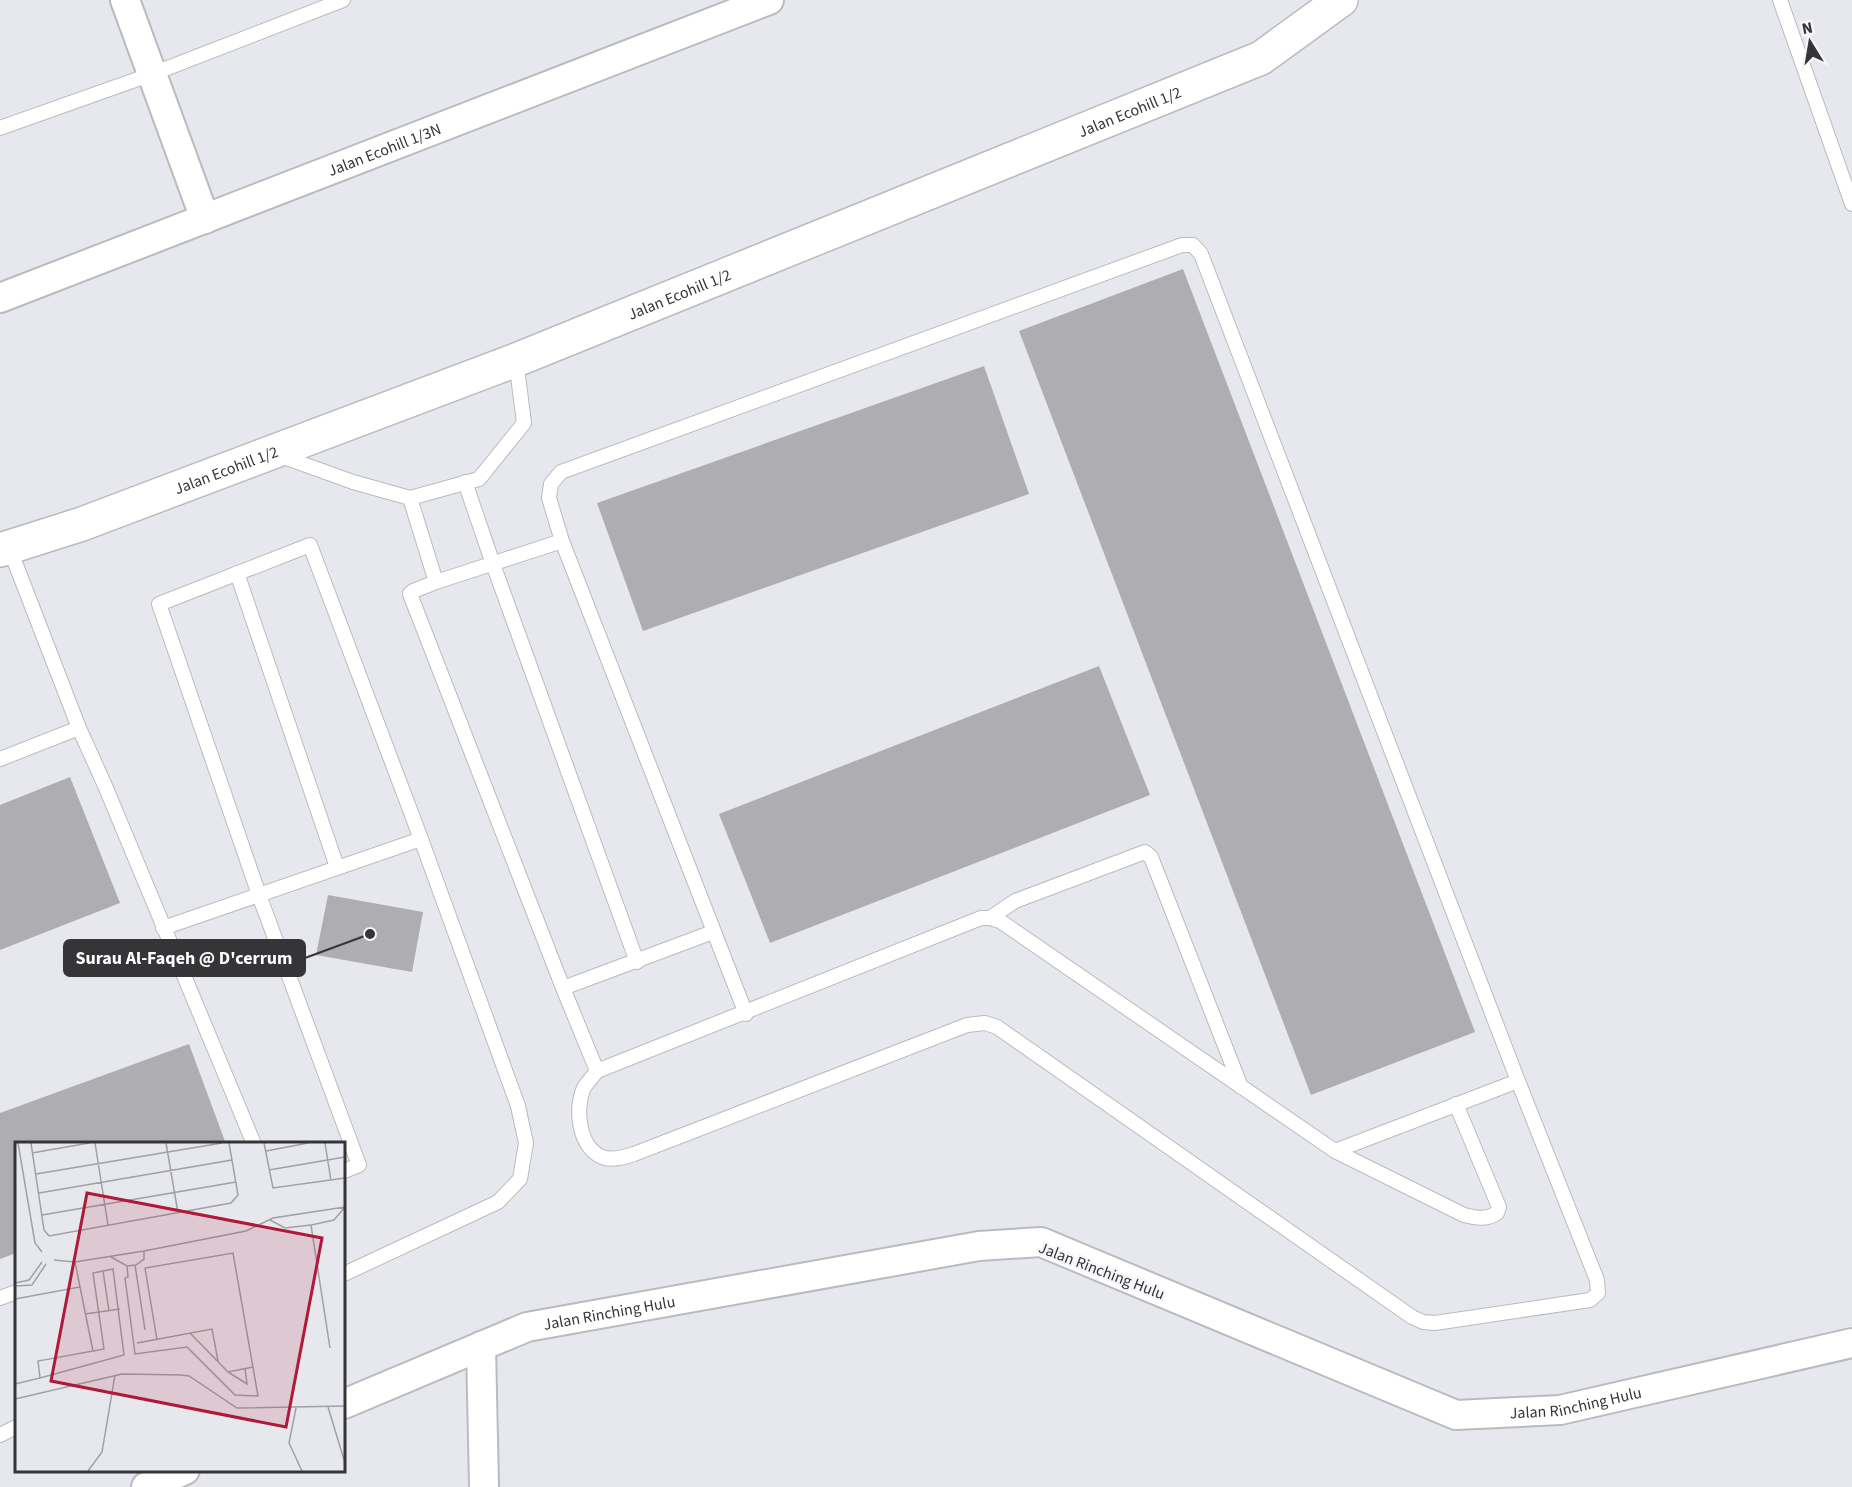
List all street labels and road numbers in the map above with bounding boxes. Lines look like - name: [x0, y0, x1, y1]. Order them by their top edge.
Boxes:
- street label: Jalan Ecohill 1/2: [1075, 81, 1185, 143]
- street label: Jalan Ecohill 1/3N: [325, 118, 444, 182]
- street label: Jalan Ecohill 1/2: [625, 264, 734, 326]
- street label: Jalan Ecohill 1/2: [171, 441, 281, 500]
- street label: Jalan Rinching Hulu: [1035, 1237, 1168, 1305]
- street label: Jalan Rinching Hulu: [542, 1291, 677, 1336]
- street label: Jalan Rinching Hulu: [1509, 1382, 1644, 1424]

